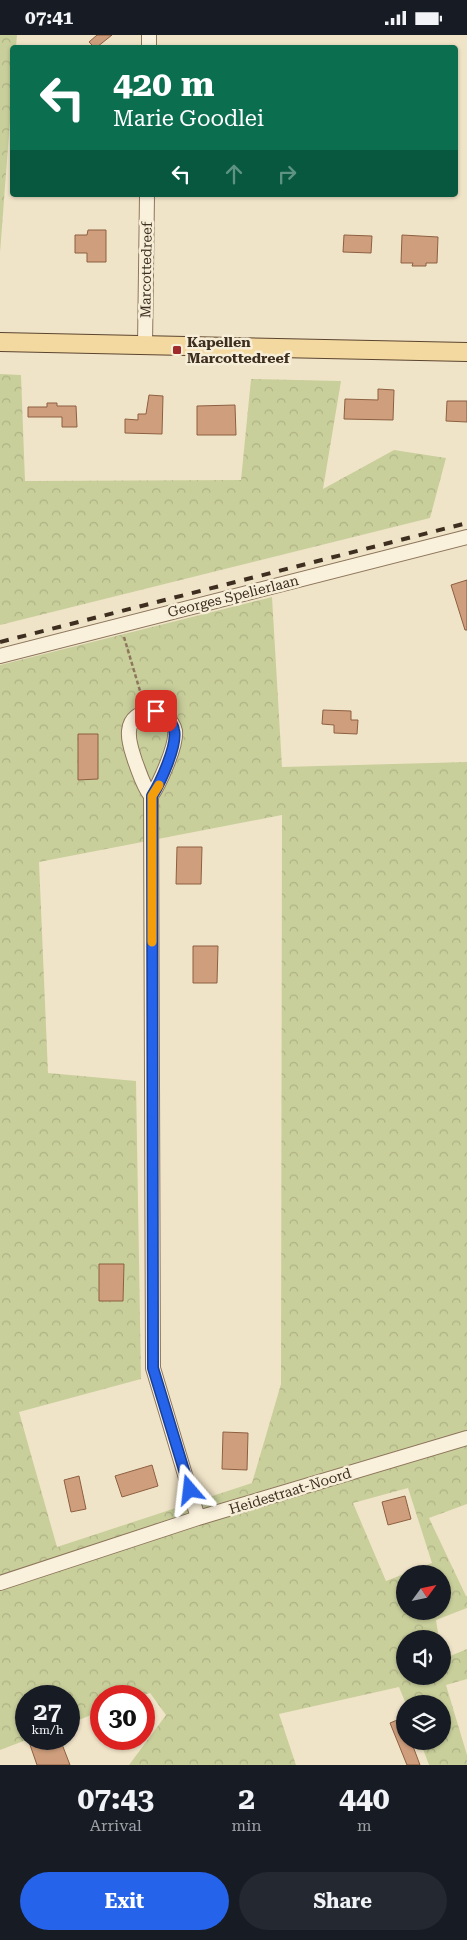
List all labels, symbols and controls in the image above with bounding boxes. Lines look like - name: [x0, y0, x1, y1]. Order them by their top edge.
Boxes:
- text: 07:41: [25, 6, 74, 29]
- text: 420 m: [113, 64, 214, 105]
- icon: left: [30, 65, 95, 130]
- text: Marie Goodlei: [113, 106, 264, 131]
- icon: left: [167, 160, 195, 188]
- icon: ahead: [220, 160, 248, 188]
- icon: right: [273, 160, 301, 188]
- street label: Marcottedreef: [137, 221, 155, 318]
- place label: Kapellen Marcottedreef: [187, 334, 291, 366]
- marker: Kapellen Marcottedreef: [171, 344, 183, 356]
- street label: Georges Spelierlaan: [166, 572, 300, 620]
- pin: [135, 690, 177, 732]
- icon: arrive: [142, 697, 170, 725]
- position arrow: [163, 1463, 215, 1515]
- street label: Heidestraat-Noord: [227, 1465, 353, 1517]
- north arrow: [396, 1565, 451, 1620]
- map controls: [396, 1565, 451, 1750]
- button: sound: [396, 1630, 451, 1685]
- speed limit sign: 30: [90, 1685, 155, 1750]
- button: layers: [396, 1695, 451, 1750]
- text: 27: [33, 1697, 62, 1726]
- text: km/h: [31, 1723, 64, 1737]
- text: 07:43: [77, 1781, 154, 1816]
- text: 2: [238, 1781, 255, 1816]
- text: 440: [339, 1781, 389, 1816]
- text: Arrival: [90, 1816, 142, 1835]
- text: min: [232, 1816, 262, 1835]
- text: m: [357, 1816, 372, 1835]
- button: Exit: [20, 1872, 229, 1930]
- button: Share: [239, 1872, 447, 1930]

